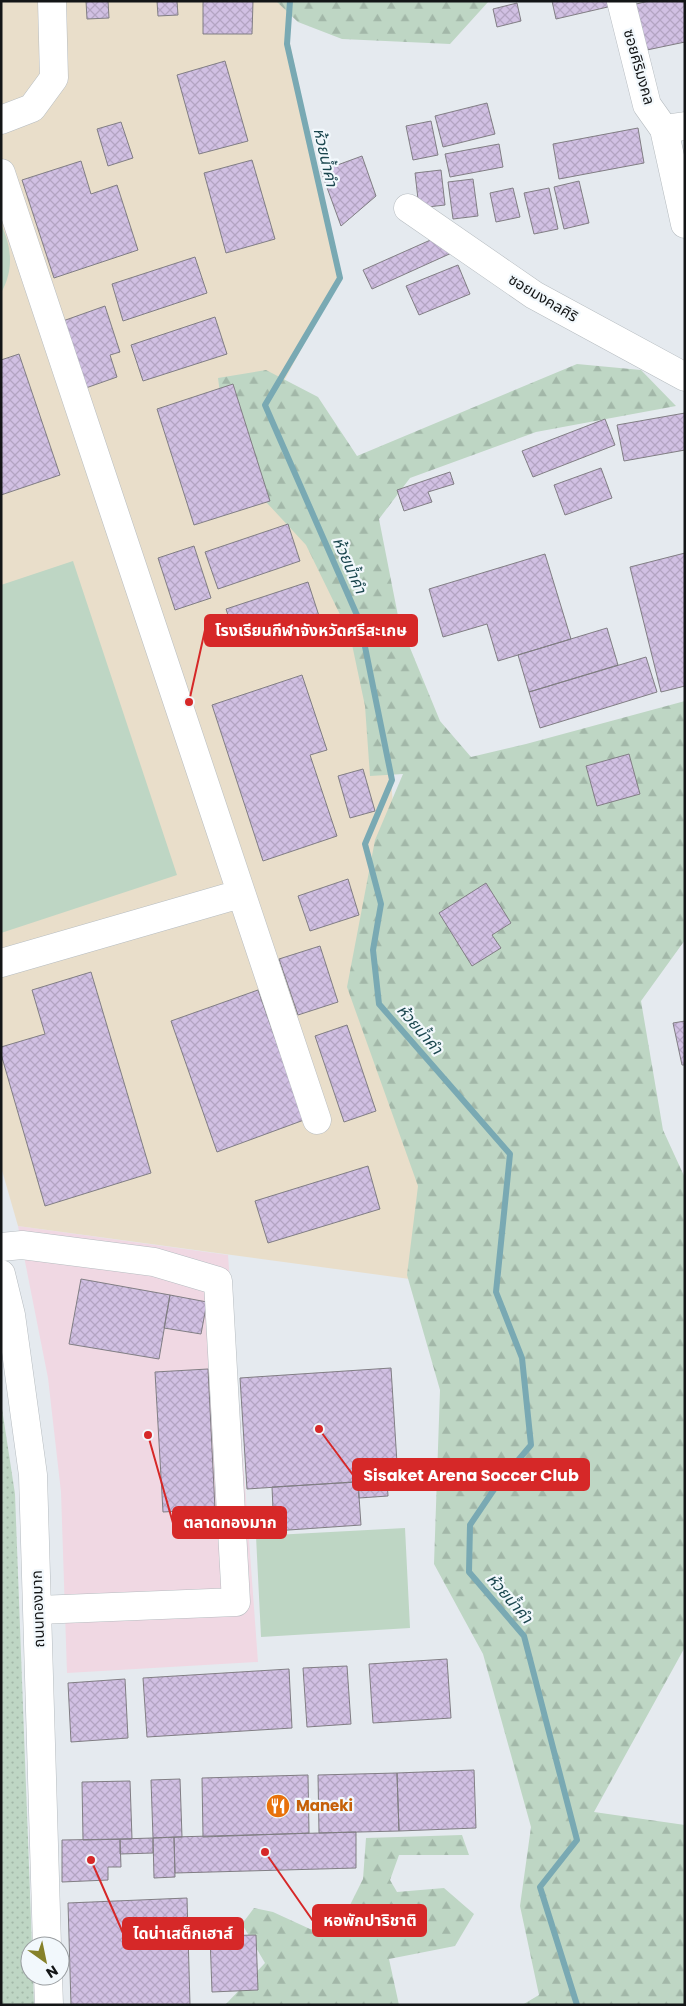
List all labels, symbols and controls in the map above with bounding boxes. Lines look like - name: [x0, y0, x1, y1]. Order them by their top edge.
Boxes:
- street label: ซอยศิริมงคล: [619, 27, 660, 107]
- water label: ห้วยน้ำคำ: [308, 126, 344, 190]
- street label: ซอยมงคลศิริ: [505, 269, 582, 327]
- water label: ห้วยน้ำคำ: [327, 533, 373, 598]
- callout: โรงเรียนกีฬาจังหวัดศรีสะเกษ: [205, 615, 417, 646]
- text: โรงเรียนกีฬาจังหวัดศรีสะเกษ: [215, 619, 407, 642]
- water label: ห้วยน้ำคำ: [391, 999, 449, 1060]
- callout: Sisaket Arena Soccer Club: [353, 1459, 589, 1490]
- text: Sisaket Arena Soccer Club: [363, 1464, 579, 1487]
- callout: ตลาดทองมาก: [173, 1507, 286, 1538]
- text: ตลาดทองมาก: [183, 1511, 277, 1534]
- water label: ห้วยน้ำคำ: [481, 1568, 539, 1629]
- street label: ถนนทองมาก: [26, 1570, 49, 1648]
- restaurant icon: Maneki: [265, 1793, 291, 1819]
- place label: Maneki: [296, 1795, 353, 1816]
- callout: หอพักปาริชาติ: [313, 1905, 426, 1936]
- text: หอพักปาริชาติ: [323, 1909, 417, 1932]
- callout: ไดน่าเสต็กเฮาส์: [123, 1918, 243, 1949]
- text: ไดน่าเสต็กเฮาส์: [133, 1922, 233, 1945]
- north arrow: [20, 1936, 70, 1986]
- text: N: [42, 1961, 62, 1983]

